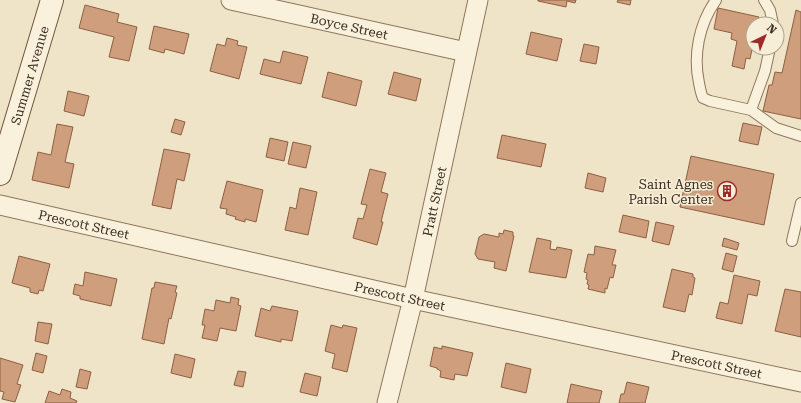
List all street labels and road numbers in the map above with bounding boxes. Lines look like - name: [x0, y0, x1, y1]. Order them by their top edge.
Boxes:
- street label: Boyce Street: [309, 11, 389, 43]
- street label: Summer Avenue: [8, 24, 52, 127]
- street label: Pratt Street: [420, 165, 450, 238]
- street label: Prescott Street: [37, 207, 131, 242]
- street label: Prescott Street: [353, 279, 447, 314]
- street label: Prescott Street: [670, 347, 763, 381]

